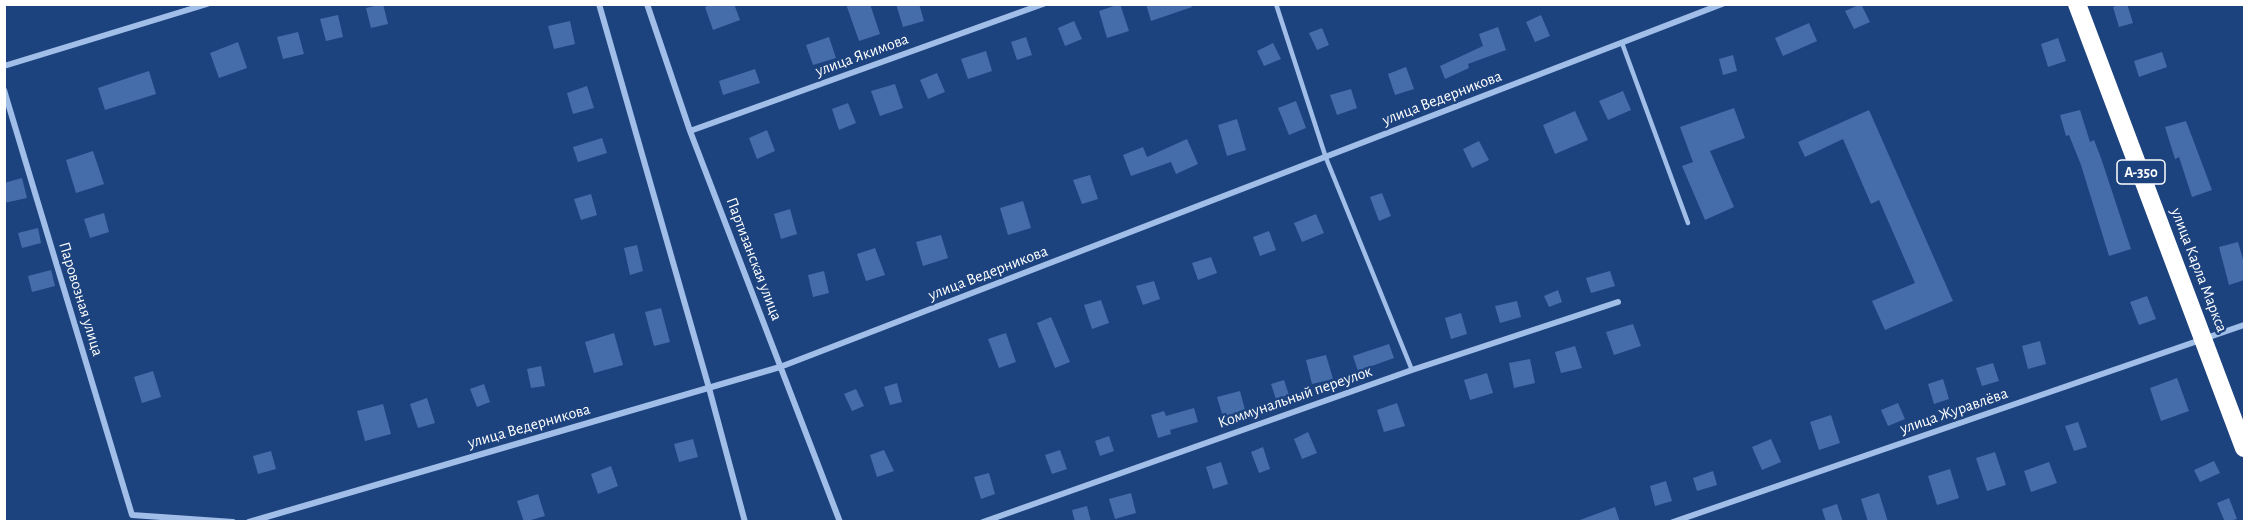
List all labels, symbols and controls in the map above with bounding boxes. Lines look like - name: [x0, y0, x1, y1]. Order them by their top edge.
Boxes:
- street label: улица Якимова: [813, 29, 911, 81]
- street label: улица Ведерникова: [1380, 66, 1504, 130]
- road number: А-350: [2117, 160, 2165, 184]
- street label: Партизанская улица: [722, 195, 786, 323]
- street label: улица Карла Маркса: [2166, 205, 2232, 335]
- street label: Паровозная улица: [54, 240, 108, 358]
- street label: улица Ведерникова: [926, 241, 1050, 305]
- street label: Коммунальный переулок: [1215, 362, 1375, 432]
- street label: улица Журавлёва: [1898, 384, 2010, 438]
- street label: улица Ведерникова: [466, 399, 592, 453]

